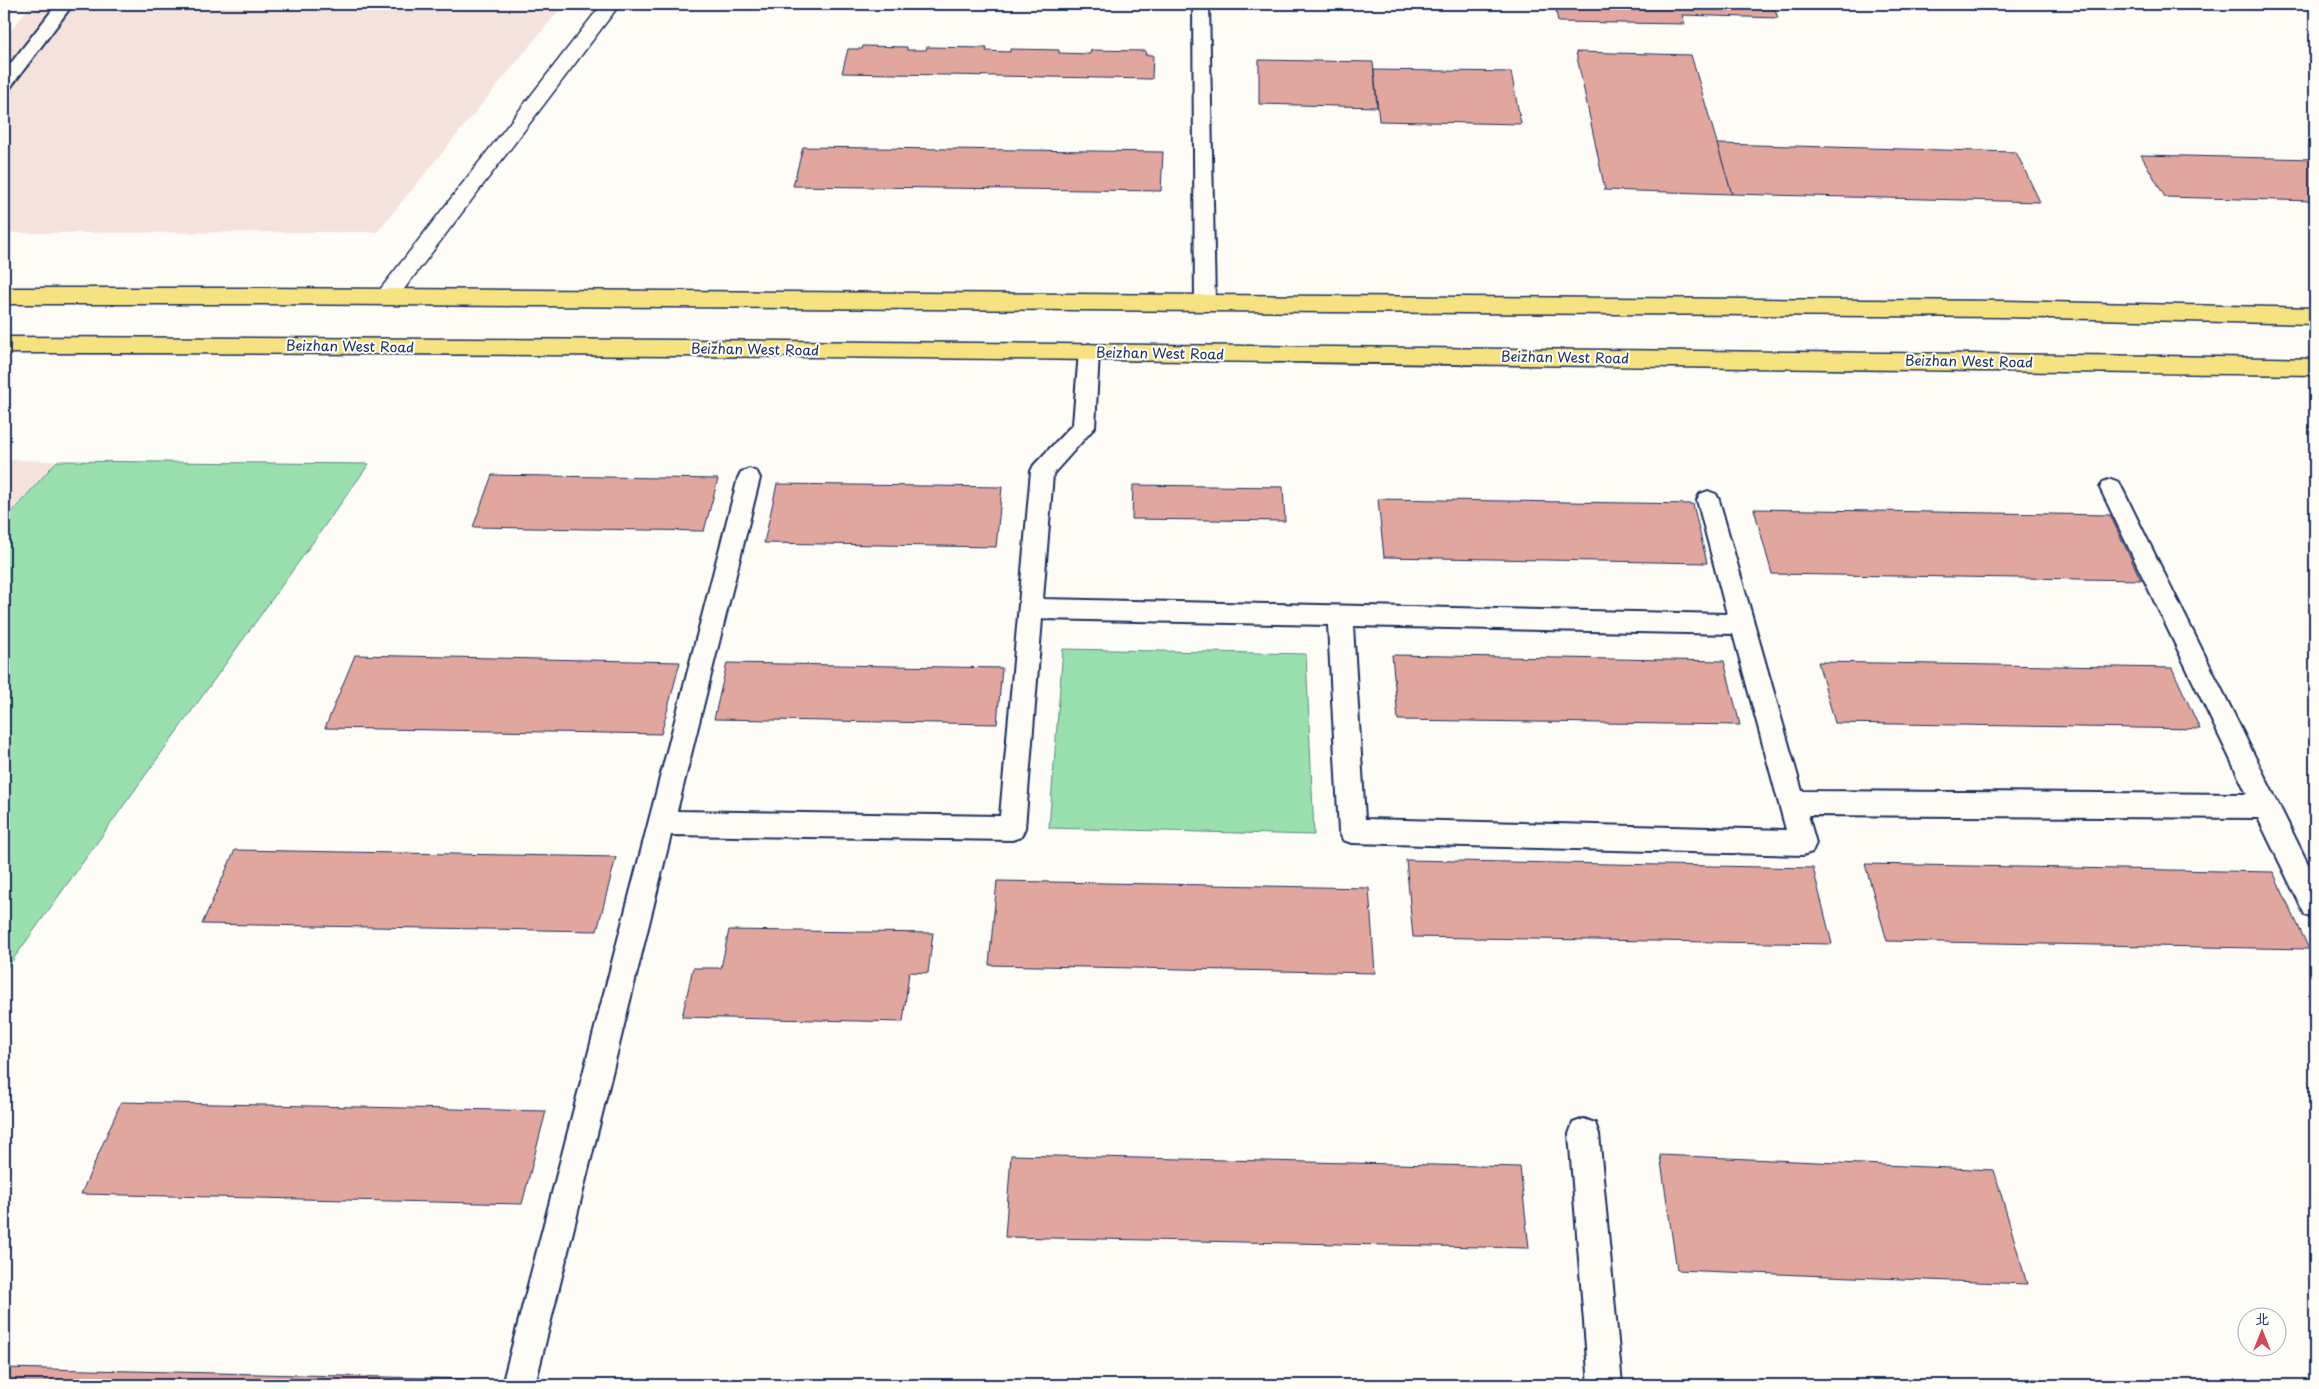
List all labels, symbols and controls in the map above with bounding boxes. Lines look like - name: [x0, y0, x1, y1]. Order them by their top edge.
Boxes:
- street label: Beizhan West Road: [286, 334, 414, 358]
- street label: Beizhan West Road: [691, 337, 819, 361]
- street label: Beizhan West Road: [1096, 341, 1224, 365]
- street label: Beizhan West Road: [1501, 345, 1629, 369]
- street label: Beizhan West Road: [1905, 349, 2033, 373]
- north arrow: [2236, 1306, 2286, 1356]
- text: 北: [2255, 1308, 2269, 1329]

